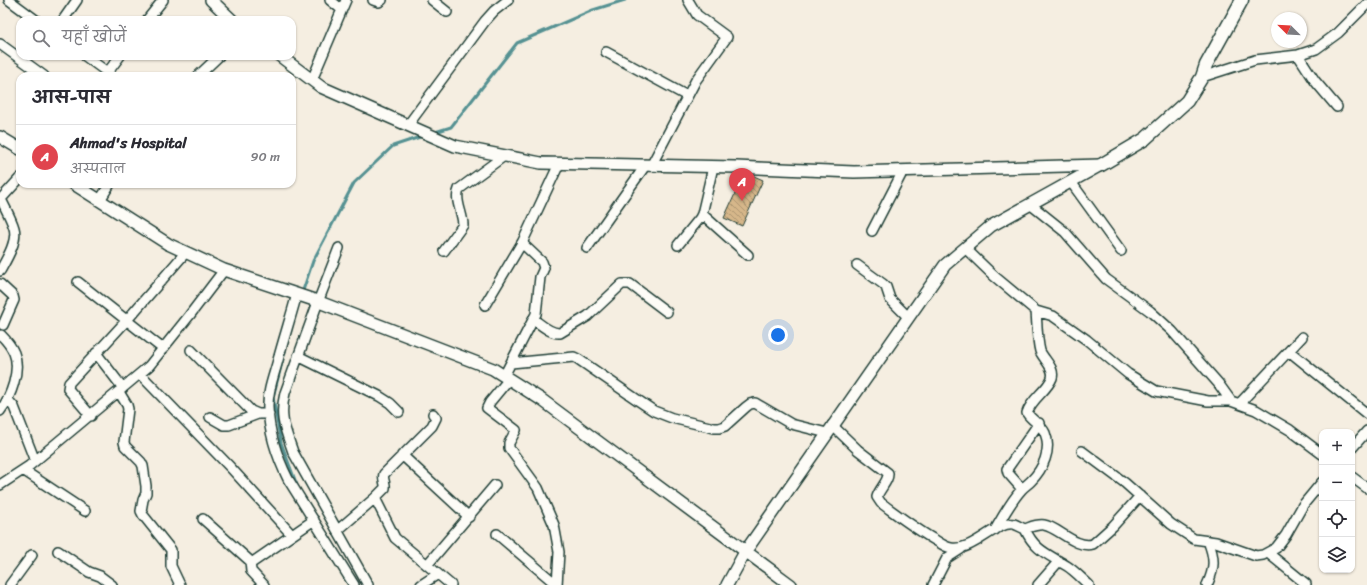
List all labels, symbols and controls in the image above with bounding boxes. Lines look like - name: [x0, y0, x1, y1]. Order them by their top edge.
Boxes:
- north arrow: [1271, 12, 1307, 48]
- search box: [16, 16, 296, 60]
- text: यहाँ खोजें: [62, 24, 127, 50]
- icon: search: [30, 27, 52, 49]
- text: आस-पास: [32, 82, 111, 112]
- text: Ahmad's Hospital: [70, 130, 187, 156]
- text: A: [41, 145, 49, 168]
- text: 90 m: [250, 145, 280, 168]
- text: अस्पताल: [70, 157, 125, 180]
- pin: A: [729, 168, 755, 201]
- your location: [768, 325, 788, 345]
- map controls: [1319, 429, 1355, 573]
- button: +: [1319, 429, 1355, 465]
- button: −: [1319, 465, 1355, 501]
- button: locate: [1319, 501, 1355, 537]
- button: layers: [1319, 537, 1355, 573]

